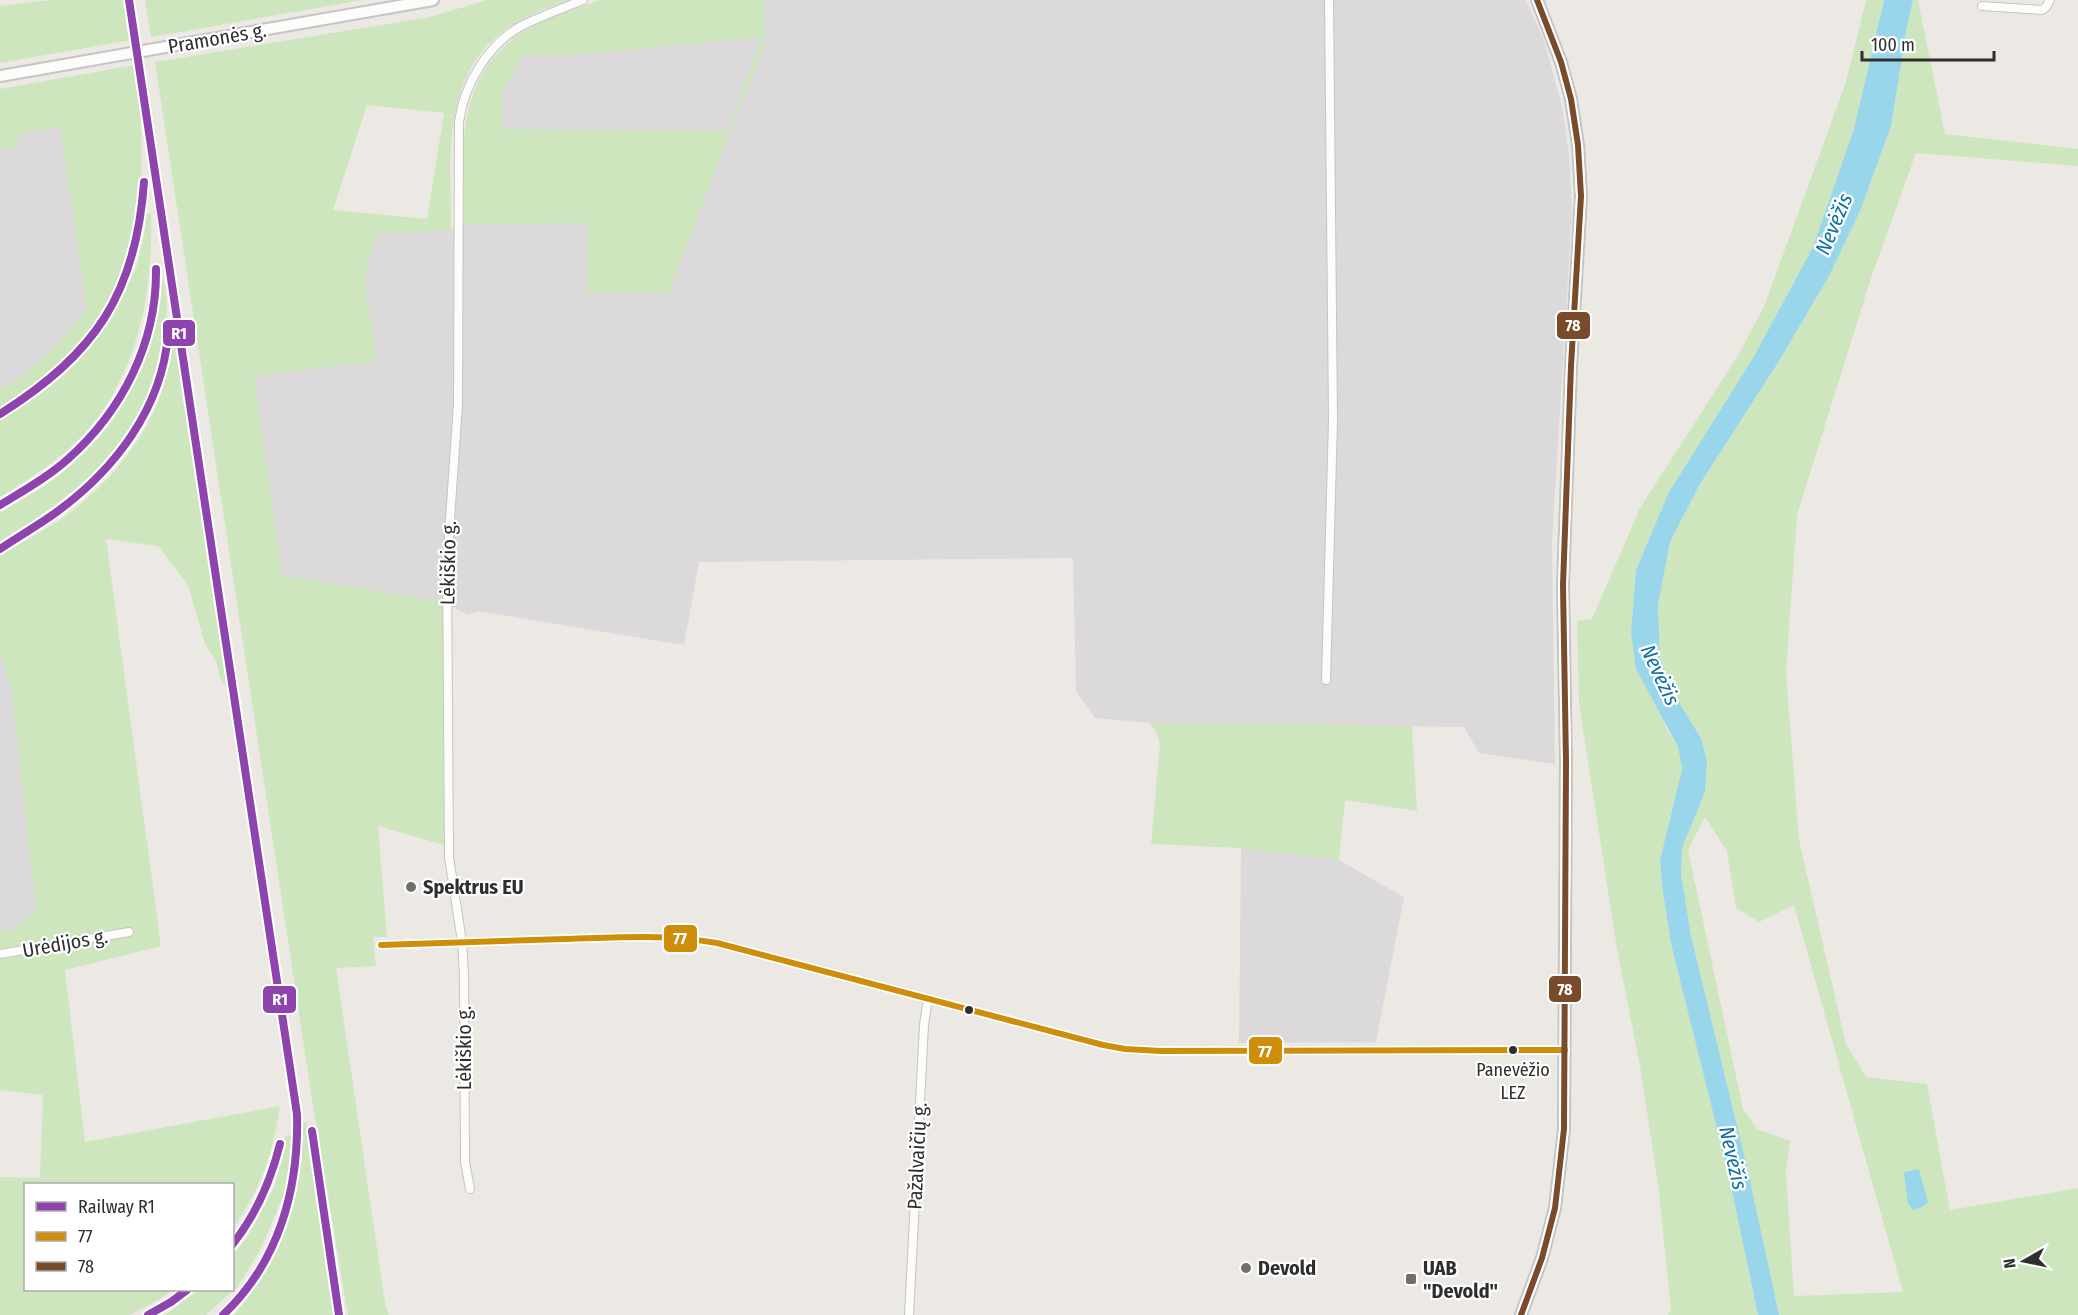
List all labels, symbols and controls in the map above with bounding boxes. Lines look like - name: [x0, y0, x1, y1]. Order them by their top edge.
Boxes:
- street label: Pramonės g.: [166, 18, 268, 58]
- scale bar: [1862, 24, 1994, 62]
- text: 100 m: [1871, 34, 1915, 56]
- water label: Nevėžis: [1810, 189, 1859, 259]
- line badge: 78: [1556, 311, 1591, 340]
- text: 78: [1565, 316, 1581, 335]
- line badge: R1: [162, 319, 196, 347]
- text: R1: [171, 324, 187, 343]
- street label: Lėkiškio g.: [435, 521, 461, 605]
- water label: Nevėžis: [1635, 640, 1685, 710]
- place label: Spektrus EU: [423, 875, 523, 899]
- marker: Spektrus EU: [404, 880, 418, 894]
- street label: Urėdijos g.: [20, 924, 110, 962]
- line badge: 77: [663, 924, 698, 953]
- text: 77: [673, 929, 687, 948]
- line badge: 78: [1548, 975, 1582, 1003]
- text: 78: [1557, 980, 1573, 999]
- line badge: R1: [262, 985, 297, 1014]
- text: R1: [272, 990, 288, 1009]
- unlabelled marker: [963, 1004, 975, 1016]
- street label: Lėkiškio g.: [452, 1006, 476, 1090]
- line badge: 77: [1248, 1036, 1283, 1065]
- text: 77: [1258, 1042, 1272, 1061]
- marker: Panevėžio LEZ: [1507, 1044, 1519, 1056]
- place label: Panevėžio LEZ: [1476, 1059, 1550, 1104]
- street label: Pažalvaičių g.: [902, 1102, 932, 1210]
- water label: Nevėžis: [1713, 1124, 1753, 1192]
- legend: [24, 1183, 234, 1291]
- text: Railway R1: [78, 1196, 155, 1218]
- text: 77: [78, 1226, 93, 1248]
- north arrow: [1994, 1231, 2054, 1291]
- text: 78: [78, 1256, 94, 1278]
- place label: Devold: [1258, 1256, 1316, 1280]
- place label: UAB "Devold": [1423, 1256, 1498, 1303]
- text: N: [2000, 1257, 2020, 1269]
- marker: Devold: [1239, 1261, 1253, 1275]
- marker: UAB "Devold": [1404, 1272, 1418, 1286]

